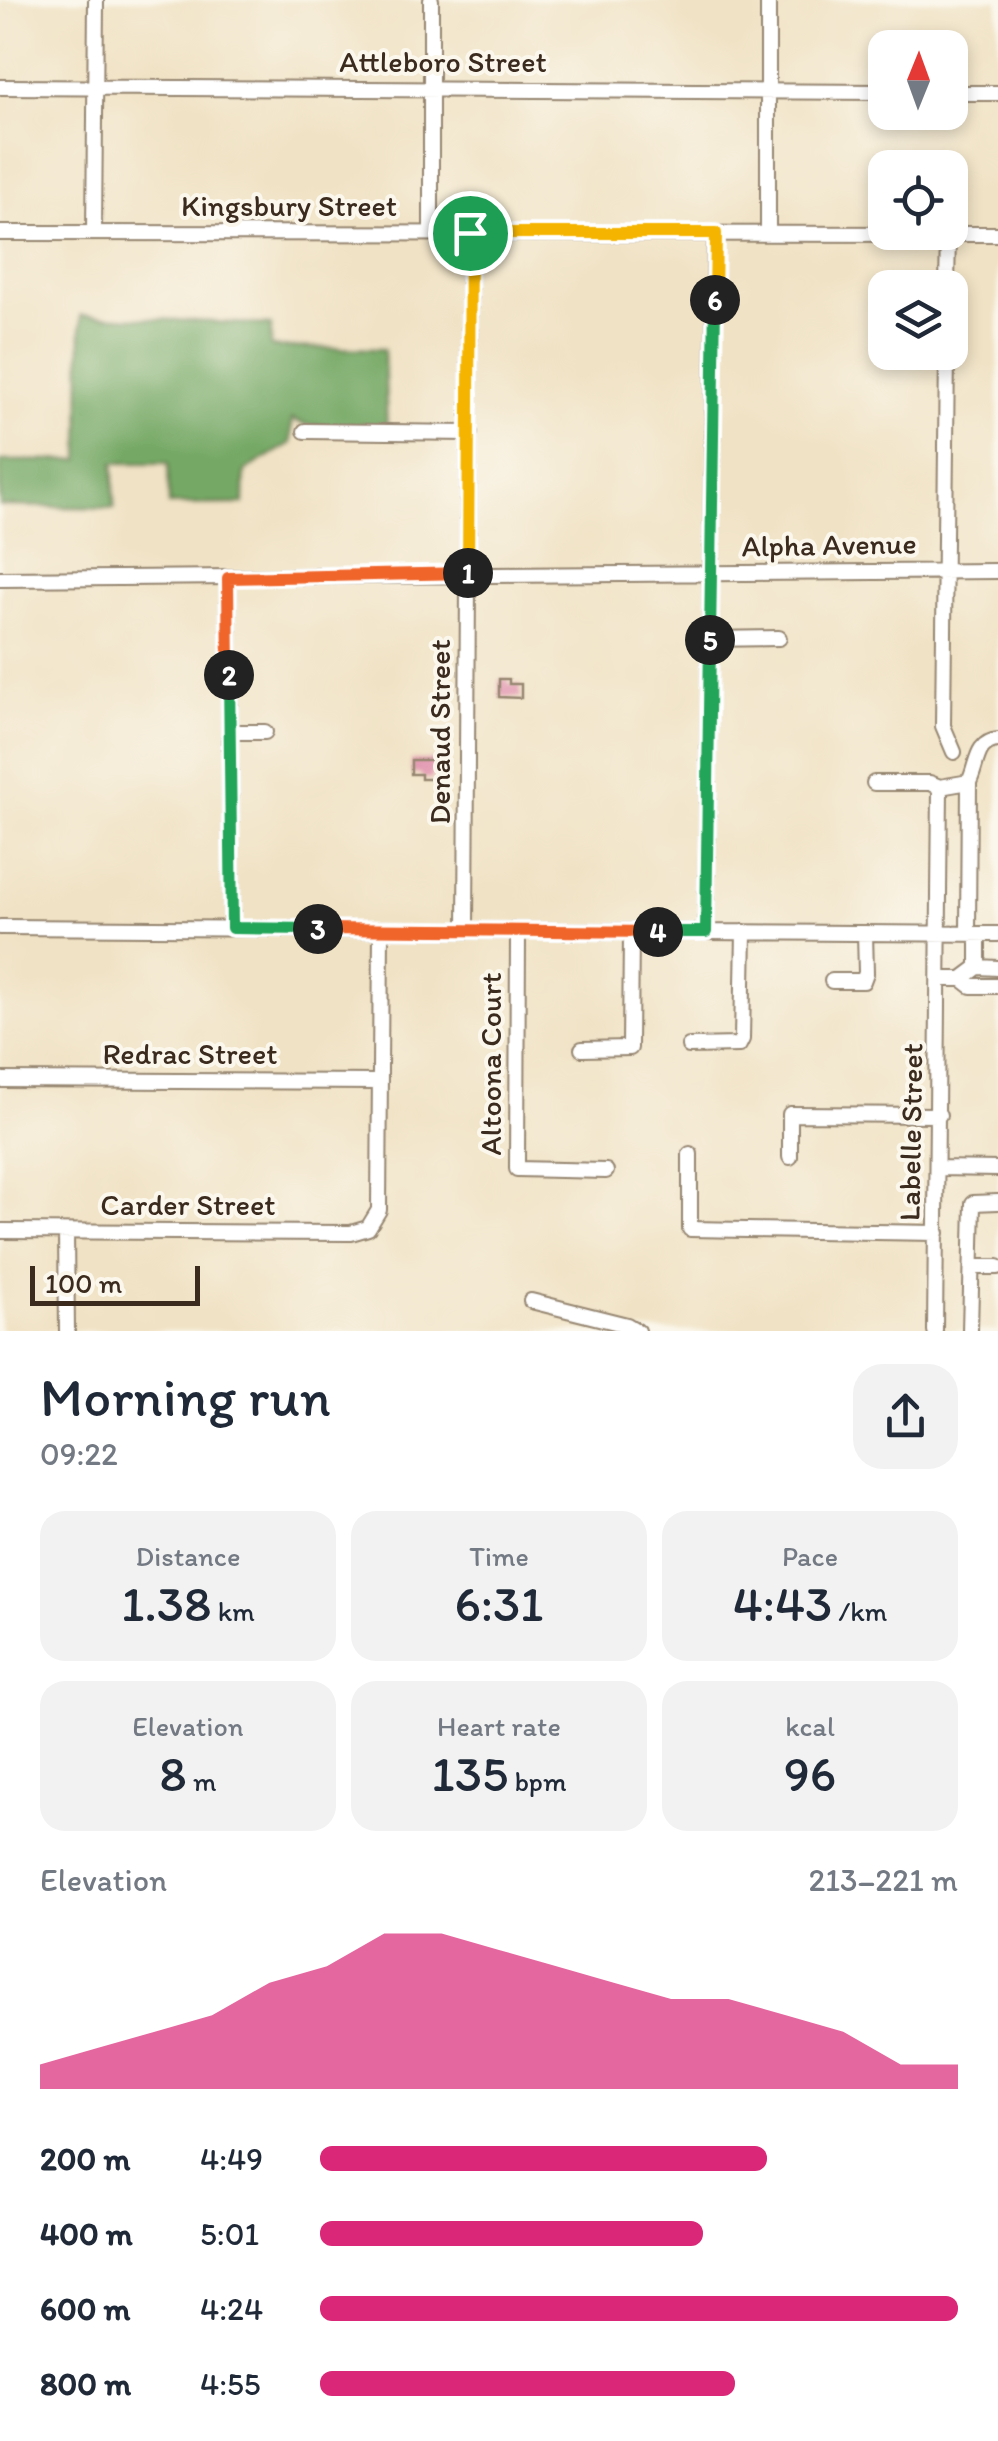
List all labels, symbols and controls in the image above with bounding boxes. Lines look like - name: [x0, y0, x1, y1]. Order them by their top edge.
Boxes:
- north arrow: [868, 30, 968, 130]
- map controls: [868, 30, 968, 370]
- street label: Attleboro Street: [339, 43, 547, 80]
- button: locate: [868, 150, 968, 250]
- street label: Kingsbury Street: [181, 187, 397, 224]
- pin: [428, 191, 513, 276]
- icon: arrive: [443, 206, 498, 261]
- button: layers: [868, 270, 968, 370]
- pin: 6: [690, 275, 740, 325]
- text: 6: [708, 283, 722, 317]
- street label: Alpha Avenue: [741, 524, 917, 565]
- pin: 1: [443, 548, 493, 598]
- text: 1: [462, 556, 475, 590]
- pin: 5: [685, 615, 735, 665]
- text: 5: [703, 623, 717, 657]
- street label: Denaud Street: [421, 639, 458, 825]
- pin: 2: [204, 650, 254, 700]
- text: 2: [222, 658, 236, 692]
- pin: 3: [293, 904, 343, 954]
- pin: 4: [633, 907, 683, 957]
- text: 3: [310, 912, 326, 946]
- text: 4: [650, 915, 666, 949]
- street label: Altoona Court: [472, 973, 509, 1156]
- street label: Redrac Street: [102, 1035, 278, 1072]
- street label: Labelle Street: [890, 1043, 931, 1221]
- street label: Carder Street: [100, 1186, 276, 1223]
- scale bar: [30, 1261, 200, 1306]
- text: 100 m: [45, 1266, 122, 1300]
- text: Morning run: [40, 1364, 331, 1430]
- button: share: [853, 1364, 958, 1469]
- text: 09:22: [40, 1435, 118, 1473]
- text: Distance: [136, 1539, 240, 1573]
- text: Time: [469, 1539, 529, 1573]
- text: Pace: [782, 1539, 838, 1573]
- text: 1.38: [121, 1573, 211, 1634]
- text: 6:31: [454, 1573, 544, 1634]
- text: 4:43: [733, 1573, 832, 1634]
- text: km: [211, 1594, 255, 1628]
- text: /km: [832, 1594, 887, 1628]
- text: Elevation: [132, 1709, 244, 1743]
- text: Heart rate: [437, 1709, 561, 1743]
- text: kcal: [785, 1709, 835, 1743]
- text: 8: [159, 1743, 187, 1804]
- text: 135: [432, 1743, 508, 1804]
- text: 96: [784, 1743, 836, 1804]
- text: m: [187, 1764, 217, 1798]
- text: bpm: [508, 1764, 566, 1798]
- text: Elevation: [40, 1861, 167, 1899]
- text: 213–221 m: [808, 1861, 958, 1899]
- text: 200 m: [40, 2140, 130, 2178]
- text: 4:49: [200, 2140, 263, 2178]
- text: 400 m: [40, 2215, 133, 2253]
- text: 5:01: [200, 2215, 259, 2253]
- text: 600 m: [40, 2290, 130, 2328]
- text: 4:24: [200, 2290, 263, 2328]
- text: 800 m: [40, 2365, 131, 2403]
- text: 4:55: [200, 2365, 261, 2403]

